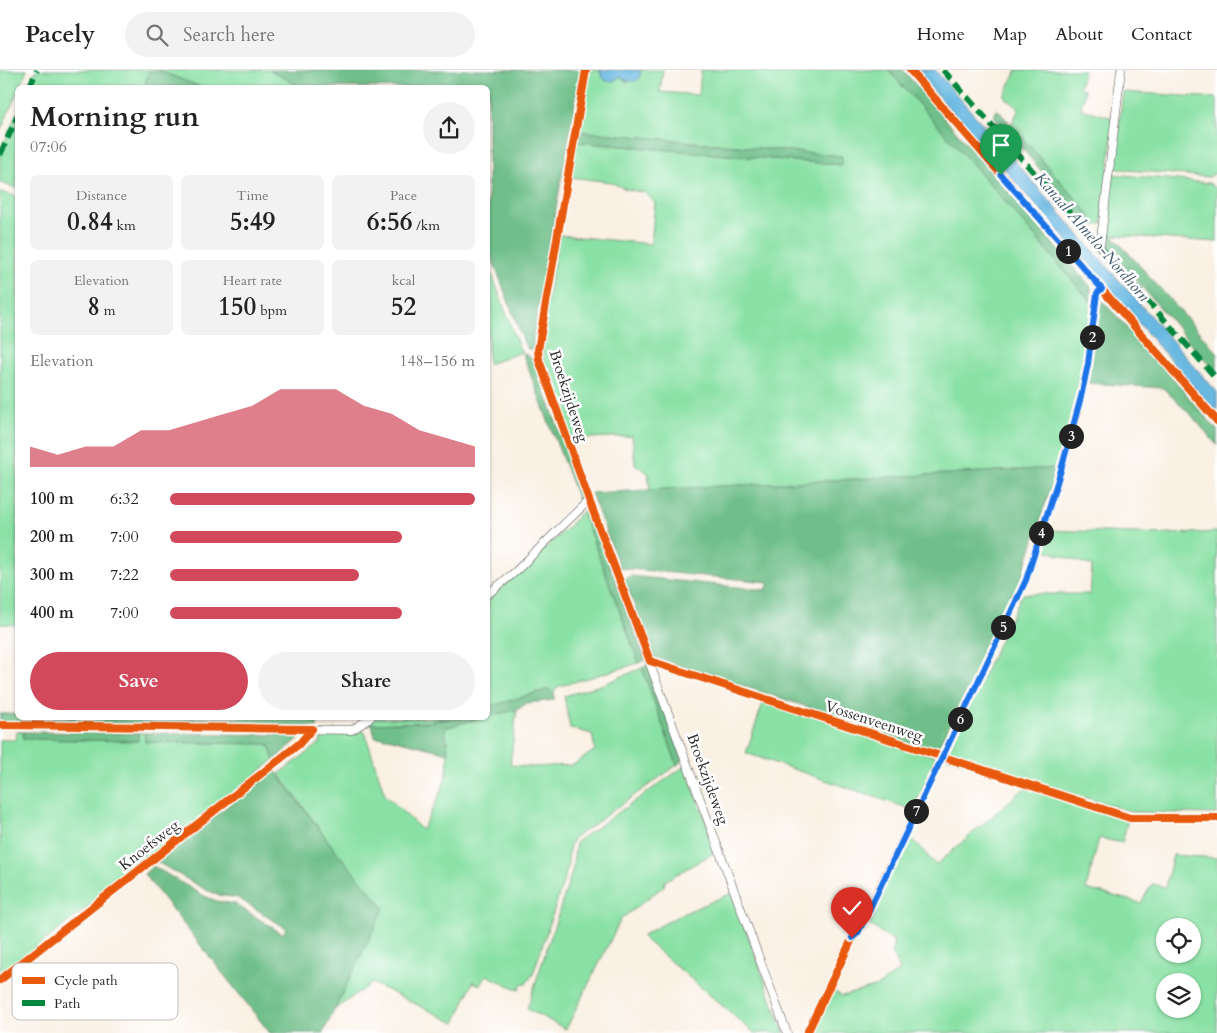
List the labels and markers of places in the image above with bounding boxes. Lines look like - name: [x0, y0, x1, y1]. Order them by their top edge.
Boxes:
- pin: [980, 124, 1022, 175]
- pin: 1: [1056, 238, 1080, 264]
- pin: 2: [1080, 324, 1104, 350]
- pin: 3: [1058, 424, 1084, 448]
- pin: 4: [1028, 520, 1054, 546]
- pin: 5: [990, 614, 1016, 640]
- pin: 6: [948, 706, 972, 732]
- pin: 7: [904, 798, 928, 824]
- pin: [831, 887, 873, 938]

